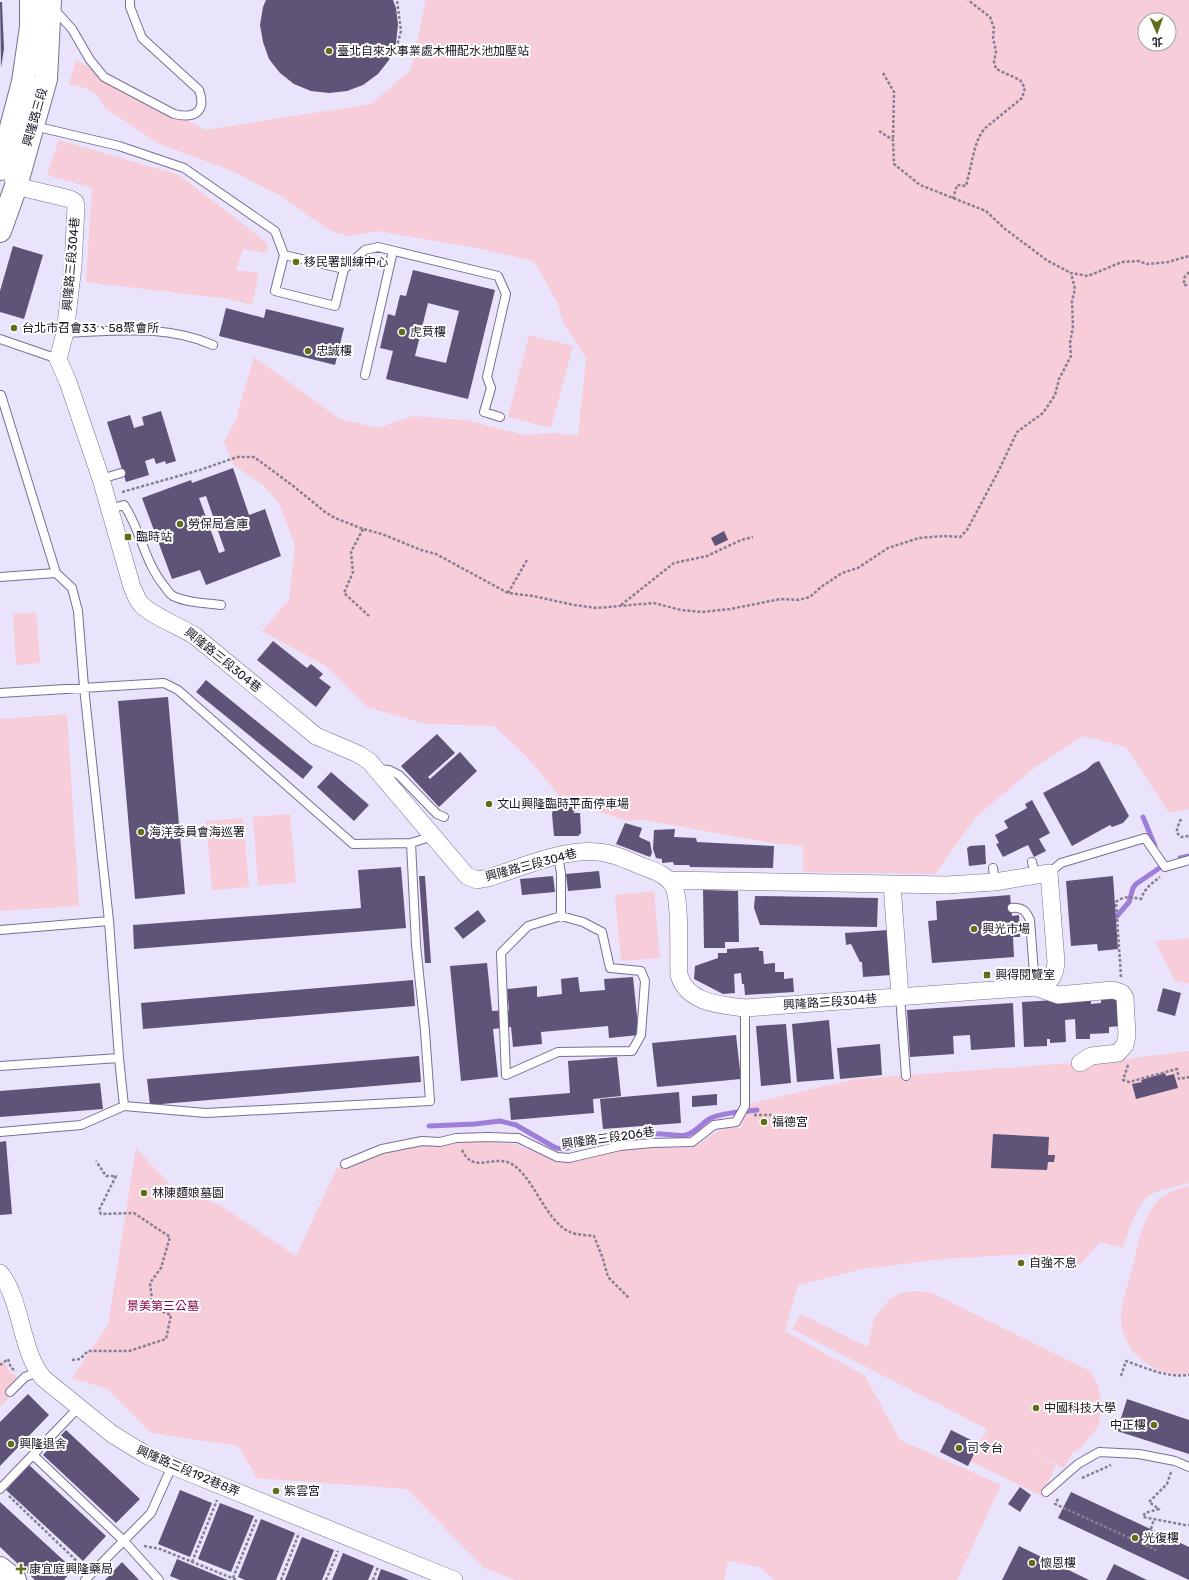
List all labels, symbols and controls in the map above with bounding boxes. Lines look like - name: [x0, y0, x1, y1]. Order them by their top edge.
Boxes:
- north arrow: [1137, 12, 1177, 52]
- text: 北: [1152, 35, 1163, 48]
- place label: 臺北自來水事業處木柵配水池加壓站: [337, 44, 529, 58]
- marker: 臺北自來水事業處木柵配水池加壓站: [324, 46, 334, 56]
- street label: 興隆路三段: [20, 86, 50, 148]
- street label: 興隆路三段304巷: [60, 216, 82, 312]
- place label: 移民署訓練中心: [304, 255, 388, 269]
- marker: 移民署訓練中心: [291, 257, 301, 267]
- place label: 台北市召會33、58聚會所: [22, 321, 159, 335]
- marker: 台北市召會33、58聚會所: [9, 323, 19, 333]
- place label: 虎賁樓: [410, 325, 446, 339]
- marker: 虎賁樓: [397, 327, 407, 337]
- place label: 忠誠樓: [316, 344, 352, 358]
- marker: 忠誠樓: [303, 346, 313, 356]
- place label: 勞保局倉庫: [188, 517, 248, 531]
- marker: 勞保局倉庫: [175, 519, 185, 529]
- place label: 臨時站: [136, 530, 172, 544]
- marker: 臨時站: [123, 532, 133, 542]
- street label: 興隆路三段304巷: [182, 625, 264, 695]
- place label: 文山興隆臨時平面停車場: [497, 797, 629, 811]
- marker: 文山興隆臨時平面停車場: [484, 799, 494, 809]
- place label: 海洋委員會海巡署: [149, 825, 245, 839]
- marker: 海洋委員會海巡署: [136, 827, 146, 837]
- street label: 興隆路三段304巷: [484, 846, 578, 884]
- place label: 興光市場: [982, 922, 1030, 936]
- marker: 興光市場: [969, 924, 979, 934]
- place label: 興得閱覽室: [995, 968, 1055, 982]
- marker: 興得閱覽室: [982, 970, 992, 980]
- street label: 興隆路三段304巷: [782, 992, 878, 1012]
- place label: 福德宮: [772, 1115, 808, 1129]
- marker: 福德宮: [759, 1117, 769, 1127]
- street label: 興隆路三段206巷: [561, 1125, 655, 1151]
- place label: 林陳麵娘墓園: [152, 1186, 224, 1200]
- marker: 林陳麵娘墓園: [139, 1188, 149, 1198]
- place label: 自強不息: [1029, 1256, 1077, 1270]
- marker: 自強不息: [1016, 1258, 1026, 1268]
- park label: 景美第三公墓: [127, 1299, 199, 1313]
- place label: 中國科技大學: [1044, 1401, 1116, 1415]
- marker: 中國科技大學: [1031, 1403, 1041, 1413]
- place label: 中正樓: [1110, 1418, 1146, 1432]
- marker: 中正樓: [1149, 1420, 1159, 1430]
- place label: 興隆退舍: [19, 1437, 67, 1451]
- marker: 興隆退舍: [6, 1439, 16, 1449]
- place label: 司令台: [967, 1441, 1003, 1455]
- street label: 興隆路三段192巷8弄: [134, 1443, 242, 1499]
- marker: 司令台: [954, 1443, 964, 1453]
- place label: 紫雲宮: [284, 1484, 320, 1498]
- marker: 紫雲宮: [271, 1486, 281, 1496]
- place label: 光復樓: [1143, 1531, 1179, 1545]
- marker: 光復樓: [1130, 1533, 1140, 1543]
- place label: 懷恩樓: [1040, 1556, 1076, 1570]
- marker: 懷恩樓: [1027, 1558, 1037, 1568]
- place label: 康宜庭興隆藥局: [29, 1562, 113, 1576]
- marker: 康宜庭興隆藥局: [16, 1564, 26, 1574]

